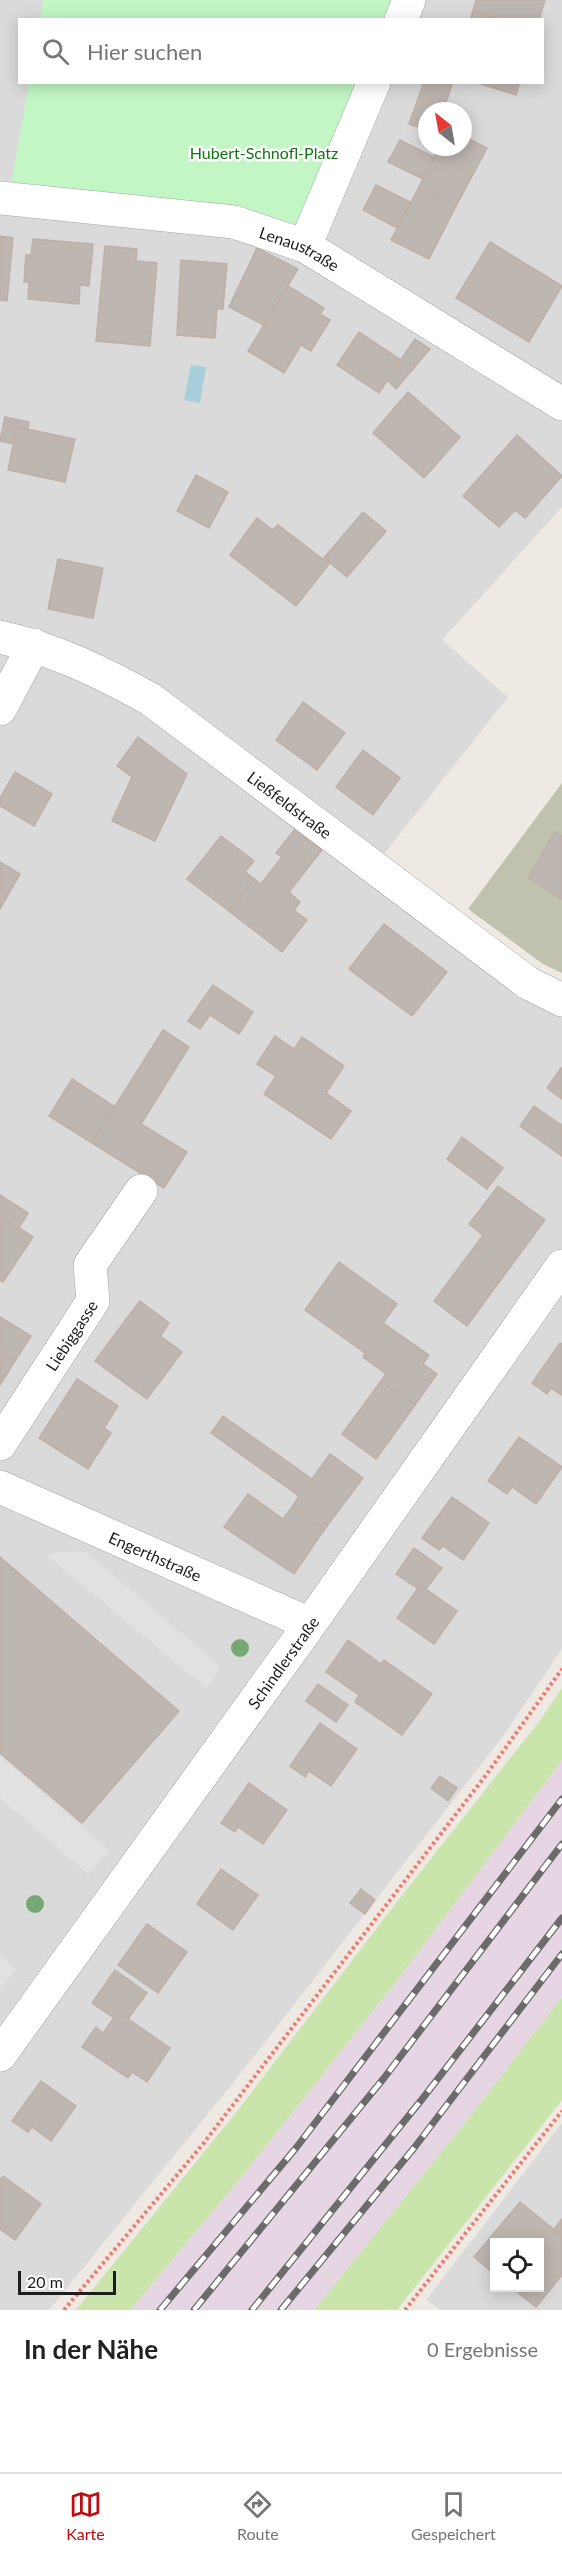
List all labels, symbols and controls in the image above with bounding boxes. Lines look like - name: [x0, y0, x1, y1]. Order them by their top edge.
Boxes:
- search box: [18, 18, 544, 84]
- icon: search: [39, 35, 72, 68]
- text: Hier suchen: [87, 38, 202, 65]
- north arrow: [418, 102, 472, 156]
- park label: Hubert-Schnofl-Platz: [190, 143, 338, 162]
- street label: Lenaustraße: [257, 222, 343, 274]
- street label: Ließfeldstraße: [244, 766, 336, 842]
- street label: Liebiggasse: [41, 1296, 101, 1374]
- street label: Engerthstraße: [106, 1527, 205, 1584]
- street label: Schindlerstraße: [243, 1612, 322, 1712]
- map controls: [490, 2238, 544, 2292]
- button: locate: [490, 2238, 544, 2292]
- scale bar: [18, 2268, 116, 2296]
- text: 20 m: [27, 2272, 63, 2291]
- text: In der Nähe: [24, 2333, 158, 2365]
- text: 0 Ergebnisse: [427, 2337, 538, 2361]
- tab: Karte: [66, 2488, 105, 2543]
- tab: Route: [237, 2488, 279, 2543]
- tab: Gespeichert: [411, 2488, 496, 2543]

